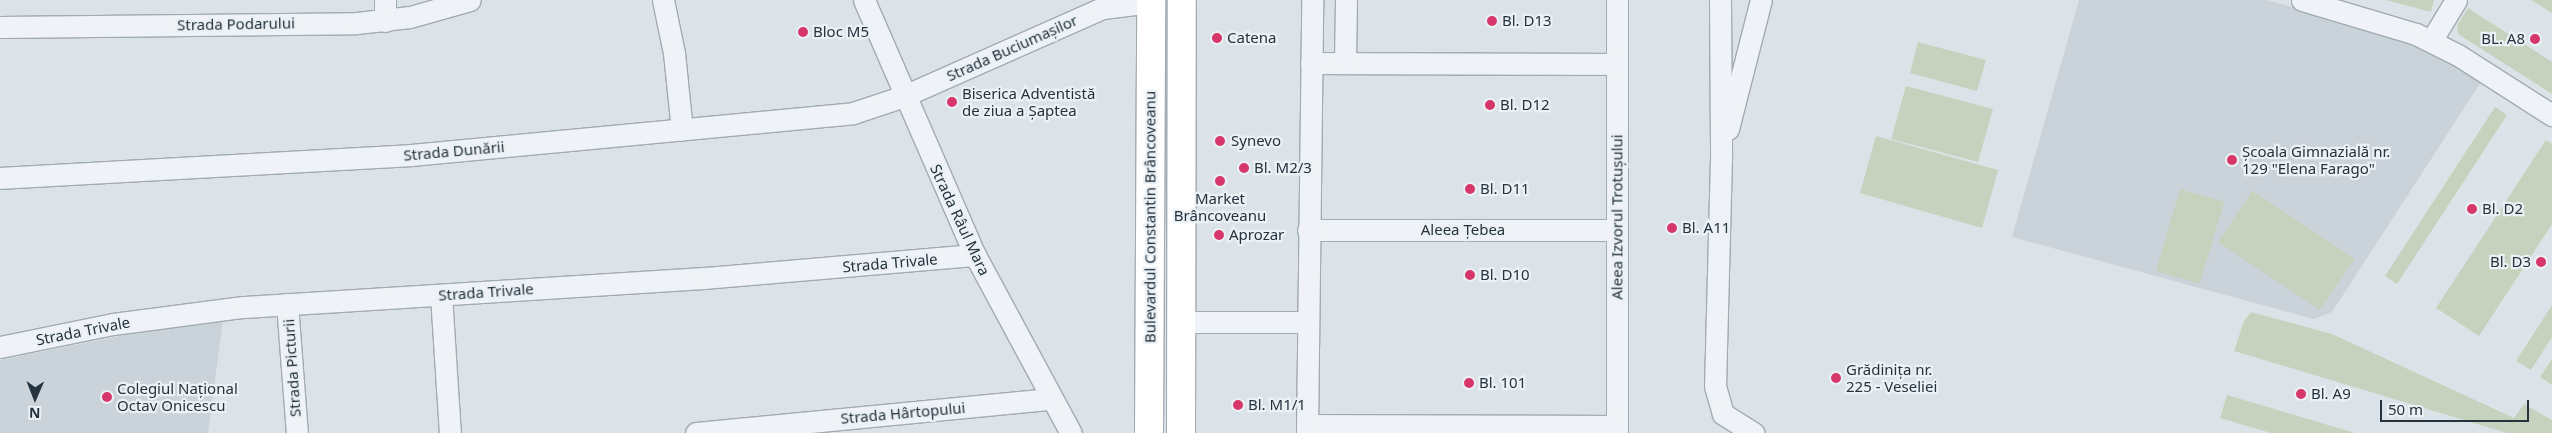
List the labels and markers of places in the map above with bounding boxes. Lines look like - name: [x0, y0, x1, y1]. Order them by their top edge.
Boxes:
- place label: Bl. D13: [1502, 12, 1552, 30]
- marker: Bl. D13: [1486, 15, 1498, 27]
- place label: Bloc M5: [813, 23, 869, 41]
- marker: Bloc M5: [797, 26, 809, 38]
- place label: Catena: [1227, 29, 1276, 47]
- place label: BL. A8: [2481, 30, 2525, 48]
- marker: Catena: [1211, 32, 1223, 44]
- marker: BL. A8: [2529, 33, 2541, 45]
- place label: Biserica Adventistă de ziua a Șaptea: [962, 84, 1095, 119]
- marker: Biserica Adventistă de ziua a Șaptea: [946, 96, 958, 108]
- place label: Bl. D12: [1500, 96, 1550, 114]
- marker: Bl. D12: [1484, 99, 1496, 111]
- place label: Synevo: [1231, 132, 1281, 150]
- marker: Synevo: [1213, 134, 1227, 148]
- place label: Școala Gimnazială nr. 129 "Elena Farago": [2242, 142, 2390, 177]
- marker: Școala Gimnazială nr. 129 "Elena Farago": [2226, 154, 2238, 166]
- place label: Bl. M2/3: [1254, 159, 1312, 177]
- marker: Bl. M2/3: [1238, 162, 1250, 174]
- marker: Market Brâncoveanu: [1214, 175, 1226, 187]
- place label: Bl. D11: [1480, 180, 1530, 198]
- marker: Bl. D11: [1464, 183, 1476, 195]
- place label: Market Brâncoveanu: [1174, 189, 1266, 224]
- place label: Bl. D2: [2482, 200, 2523, 218]
- marker: Bl. D2: [2466, 203, 2478, 215]
- place label: Bl. A11: [1682, 219, 1730, 237]
- marker: Bl. A11: [1666, 222, 1678, 234]
- place label: Aprozar: [1229, 226, 1284, 244]
- marker: Aprozar: [1213, 229, 1225, 241]
- place label: Bl. D3: [2490, 253, 2531, 271]
- marker: Bl. D3: [2535, 256, 2547, 268]
- place label: Bl. D10: [1480, 266, 1530, 284]
- marker: Bl. D10: [1464, 269, 1476, 281]
- place label: Grădinița nr. 225 - Veseliei: [1846, 360, 1937, 395]
- marker: Grădinița nr. 225 - Veseliei: [1830, 372, 1842, 384]
- place label: Bl. 101: [1479, 374, 1526, 392]
- marker: Bl. 101: [1463, 377, 1475, 389]
- place label: Colegiul Național Octav Onicescu: [117, 379, 238, 414]
- place label: Bl. A9: [2311, 385, 2351, 403]
- marker: Bl. A9: [2295, 388, 2307, 400]
- marker: Colegiul Național Octav Onicescu: [101, 391, 113, 403]
- place label: Bl. M1/1: [1248, 396, 1306, 414]
- marker: Bl. M1/1: [1232, 399, 1244, 411]

